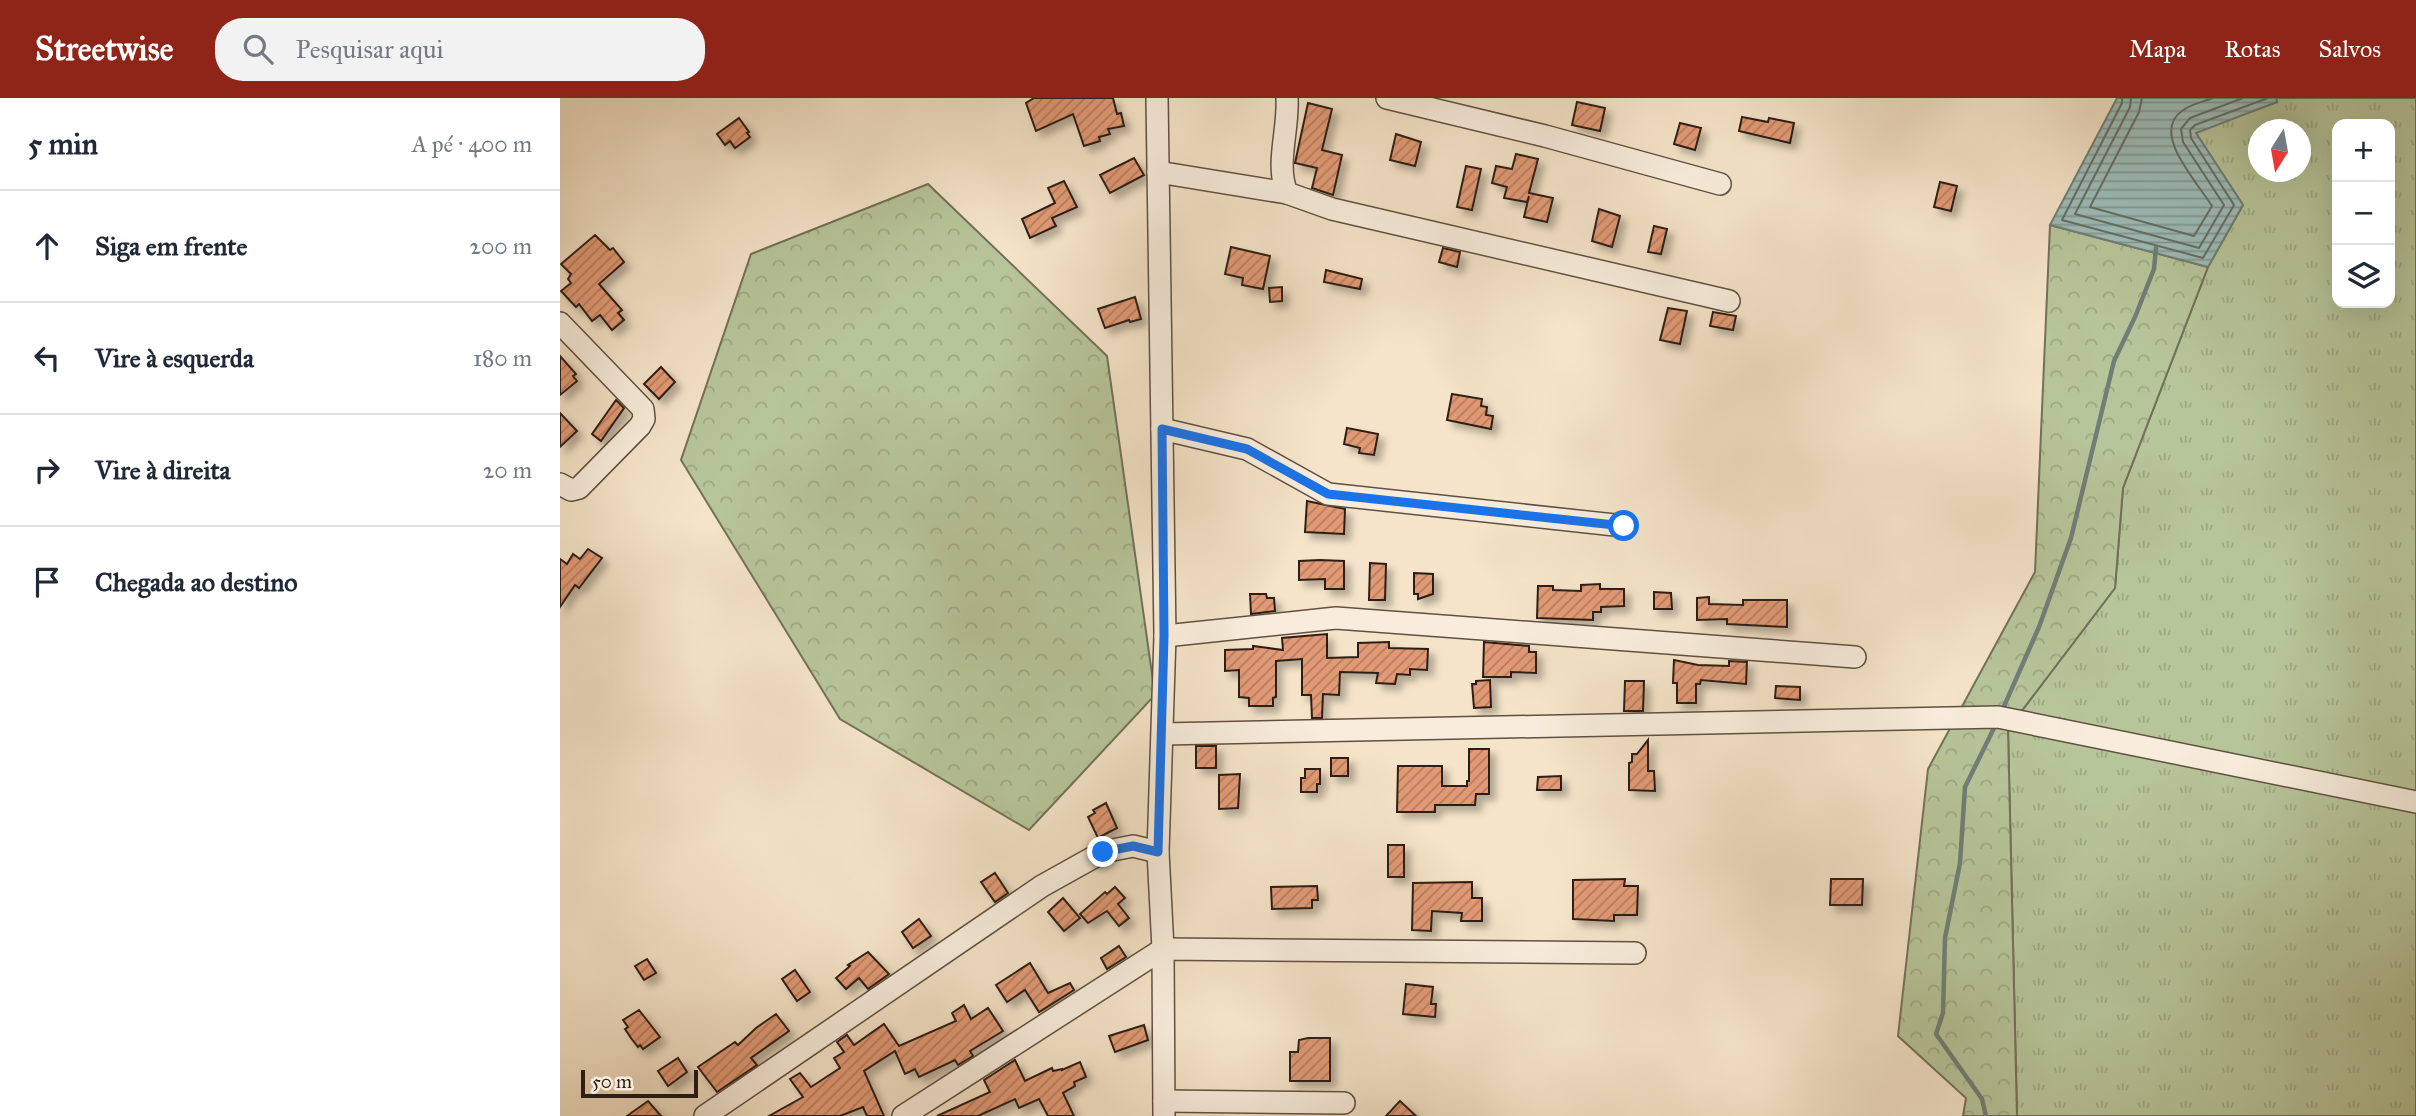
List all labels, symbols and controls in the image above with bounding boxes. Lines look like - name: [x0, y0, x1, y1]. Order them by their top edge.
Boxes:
- search box: [215, 18, 705, 81]
- text: Streetwise: [35, 29, 173, 69]
- icon: search: [239, 30, 277, 68]
- text: Pesquisar aqui: [295, 33, 444, 65]
- text: Mapa: [2129, 34, 2186, 64]
- text: Rotas: [2224, 34, 2280, 64]
- text: Salvos: [2318, 34, 2381, 64]
- north arrow: [2248, 119, 2311, 182]
- map controls: [2332, 119, 2395, 308]
- button: +: [2332, 119, 2395, 182]
- text: 5 min: [28, 126, 98, 162]
- text: A pé · 400 m: [412, 130, 532, 158]
- button: −: [2332, 182, 2395, 245]
- icon: ahead: [28, 227, 66, 265]
- text: Siga em frente: [95, 230, 247, 262]
- text: 200 m: [470, 232, 532, 260]
- button: layers: [2332, 245, 2395, 308]
- icon: left: [28, 339, 66, 377]
- text: Vire à esquerda: [95, 342, 254, 374]
- text: 180 m: [473, 344, 532, 372]
- icon: right: [28, 451, 66, 489]
- text: Vire à direita: [95, 454, 231, 486]
- text: 20 m: [483, 456, 532, 484]
- route start: [1608, 510, 1639, 541]
- icon: arrive: [28, 563, 66, 601]
- text: Chegada ao destino: [95, 566, 298, 598]
- route end: [1087, 836, 1118, 867]
- scale bar: [581, 1067, 698, 1099]
- text: 50 m: [592, 1070, 632, 1093]

